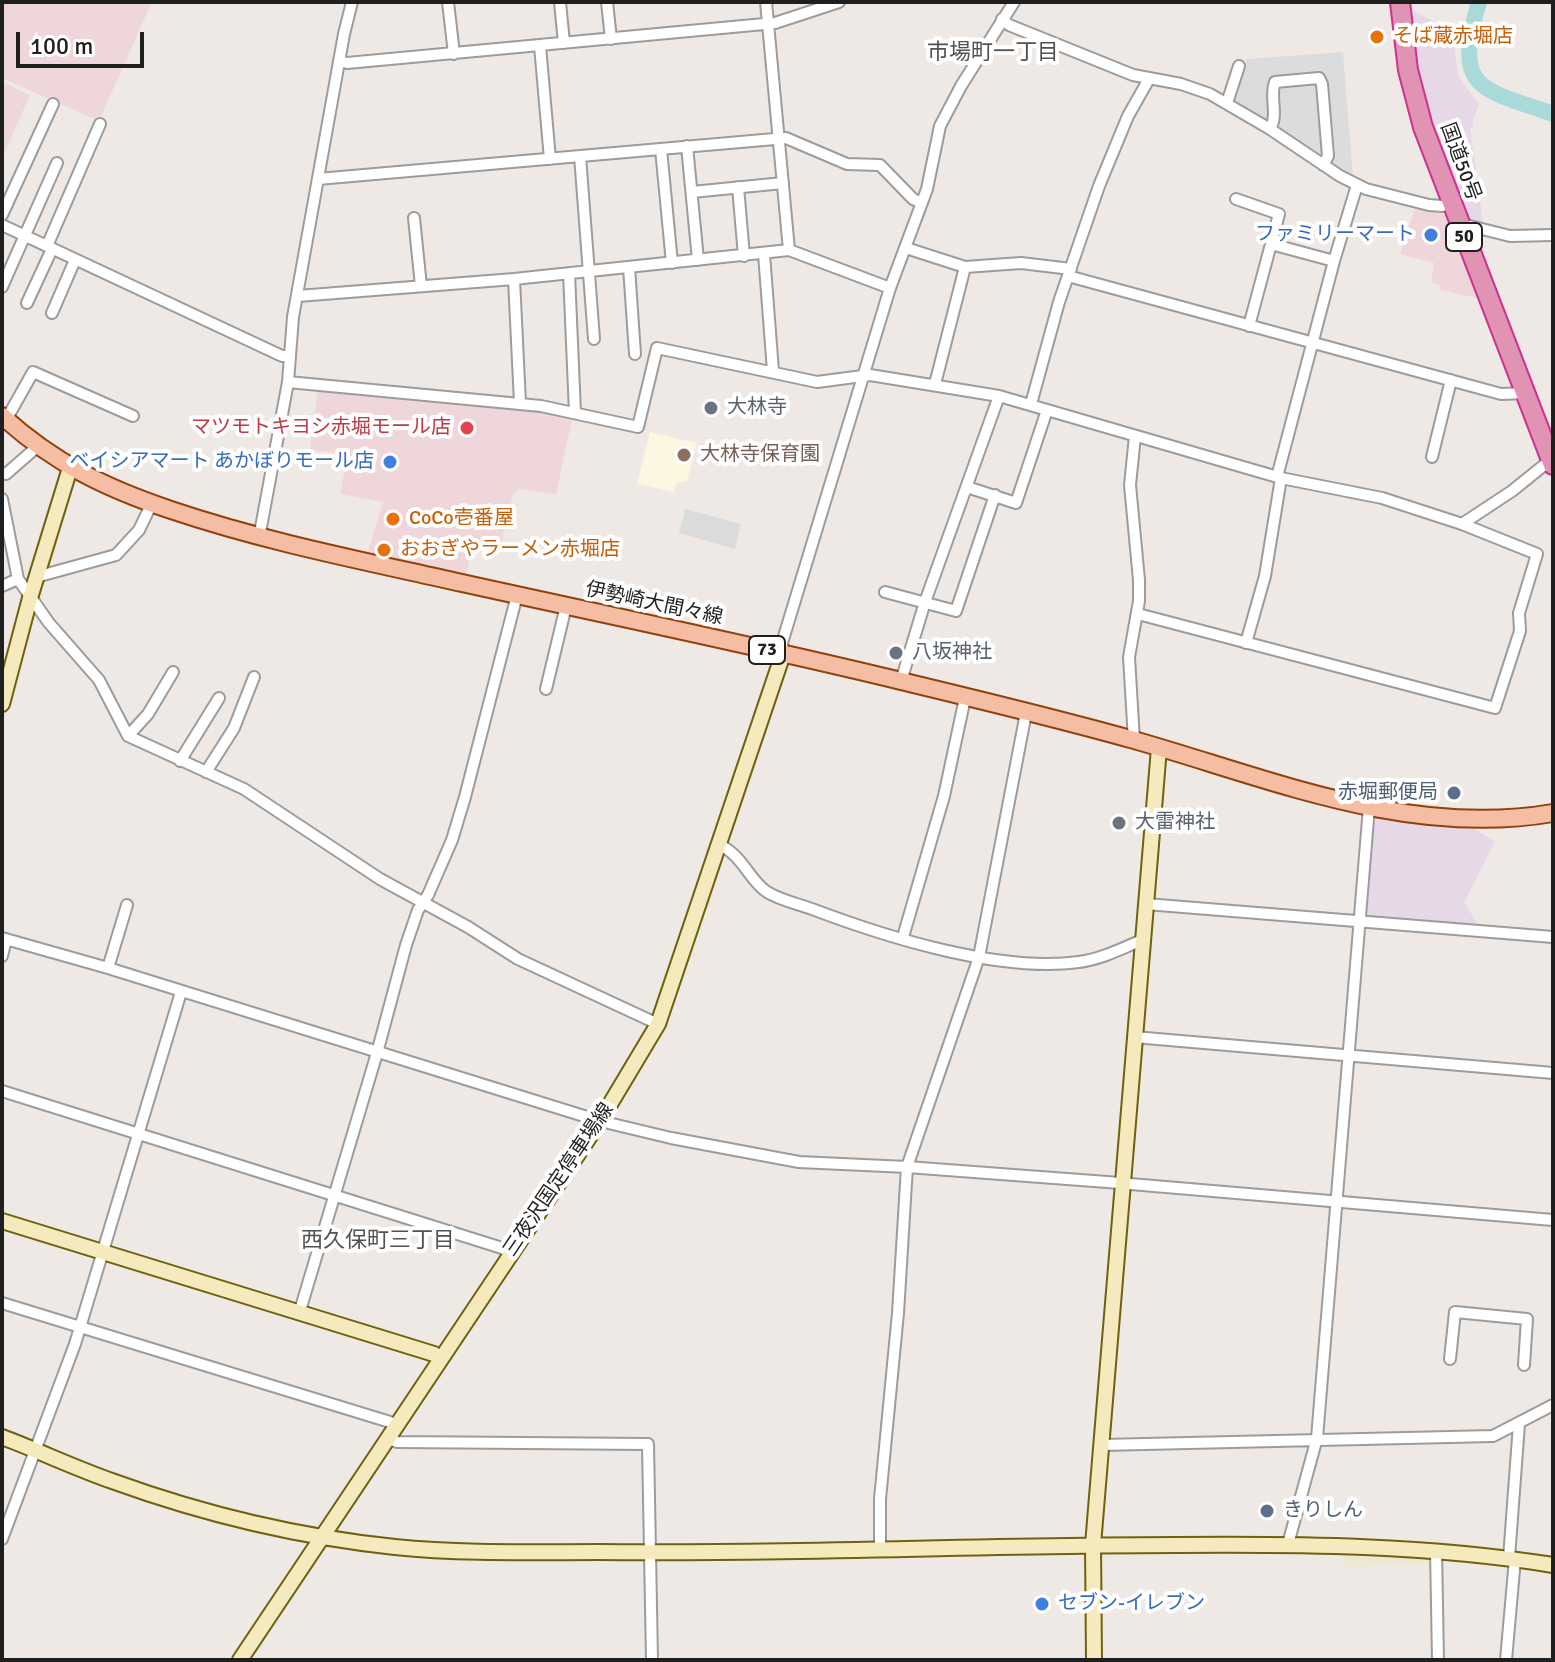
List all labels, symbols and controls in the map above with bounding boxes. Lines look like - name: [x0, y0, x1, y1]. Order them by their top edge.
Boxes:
- scale bar: [20, 16, 148, 66]
- place label: そば蔵赤堀店: [1393, 25, 1513, 49]
- marker: そば蔵赤堀店: [1368, 28, 1386, 46]
- text: 100 m: [30, 31, 93, 61]
- district label: 市場町一丁目: [927, 40, 1059, 66]
- street label: 国道50号: [1435, 120, 1485, 204]
- place label: ファミリーマート: [1255, 223, 1415, 247]
- road number: 50: [1446, 223, 1482, 251]
- marker: ファミリーマート: [1422, 226, 1440, 244]
- place label: 大林寺: [727, 396, 787, 420]
- marker: 大林寺: [702, 399, 720, 417]
- place label: マツモトキヨシ赤堀モール店: [191, 416, 451, 440]
- marker: マツモトキヨシ赤堀モール店: [458, 419, 476, 437]
- place label: 大林寺保育園: [700, 443, 820, 467]
- marker: 大林寺保育園: [675, 446, 693, 464]
- place label: ベイシアマート あかぼりモール店: [70, 450, 374, 474]
- marker: ベイシアマート あかぼりモール店: [381, 453, 399, 471]
- place label: CoCo壱番屋: [409, 507, 514, 531]
- marker: CoCo壱番屋: [384, 510, 402, 528]
- place label: おおぎやラーメン赤堀店: [400, 538, 620, 562]
- marker: おおぎやラーメン赤堀店: [375, 541, 393, 559]
- street label: 伊勢崎大間々線: [583, 578, 725, 630]
- road number: 73: [749, 636, 785, 664]
- place label: 八坂神社: [912, 641, 992, 665]
- marker: 八坂神社: [887, 644, 905, 662]
- place label: 赤堀郵便局: [1338, 781, 1438, 805]
- marker: 赤堀郵便局: [1445, 784, 1463, 802]
- place label: 大雷神社: [1135, 811, 1215, 835]
- marker: 大雷神社: [1110, 814, 1128, 832]
- street label: 三夜沢国定停車場線: [499, 1099, 619, 1261]
- district label: 西久保町三丁目: [301, 1228, 455, 1254]
- place label: きりしん: [1283, 1499, 1363, 1523]
- marker: きりしん: [1258, 1502, 1276, 1520]
- place label: セブン-イレブン: [1058, 1592, 1205, 1616]
- marker: セブン-イレブン: [1033, 1595, 1051, 1613]

